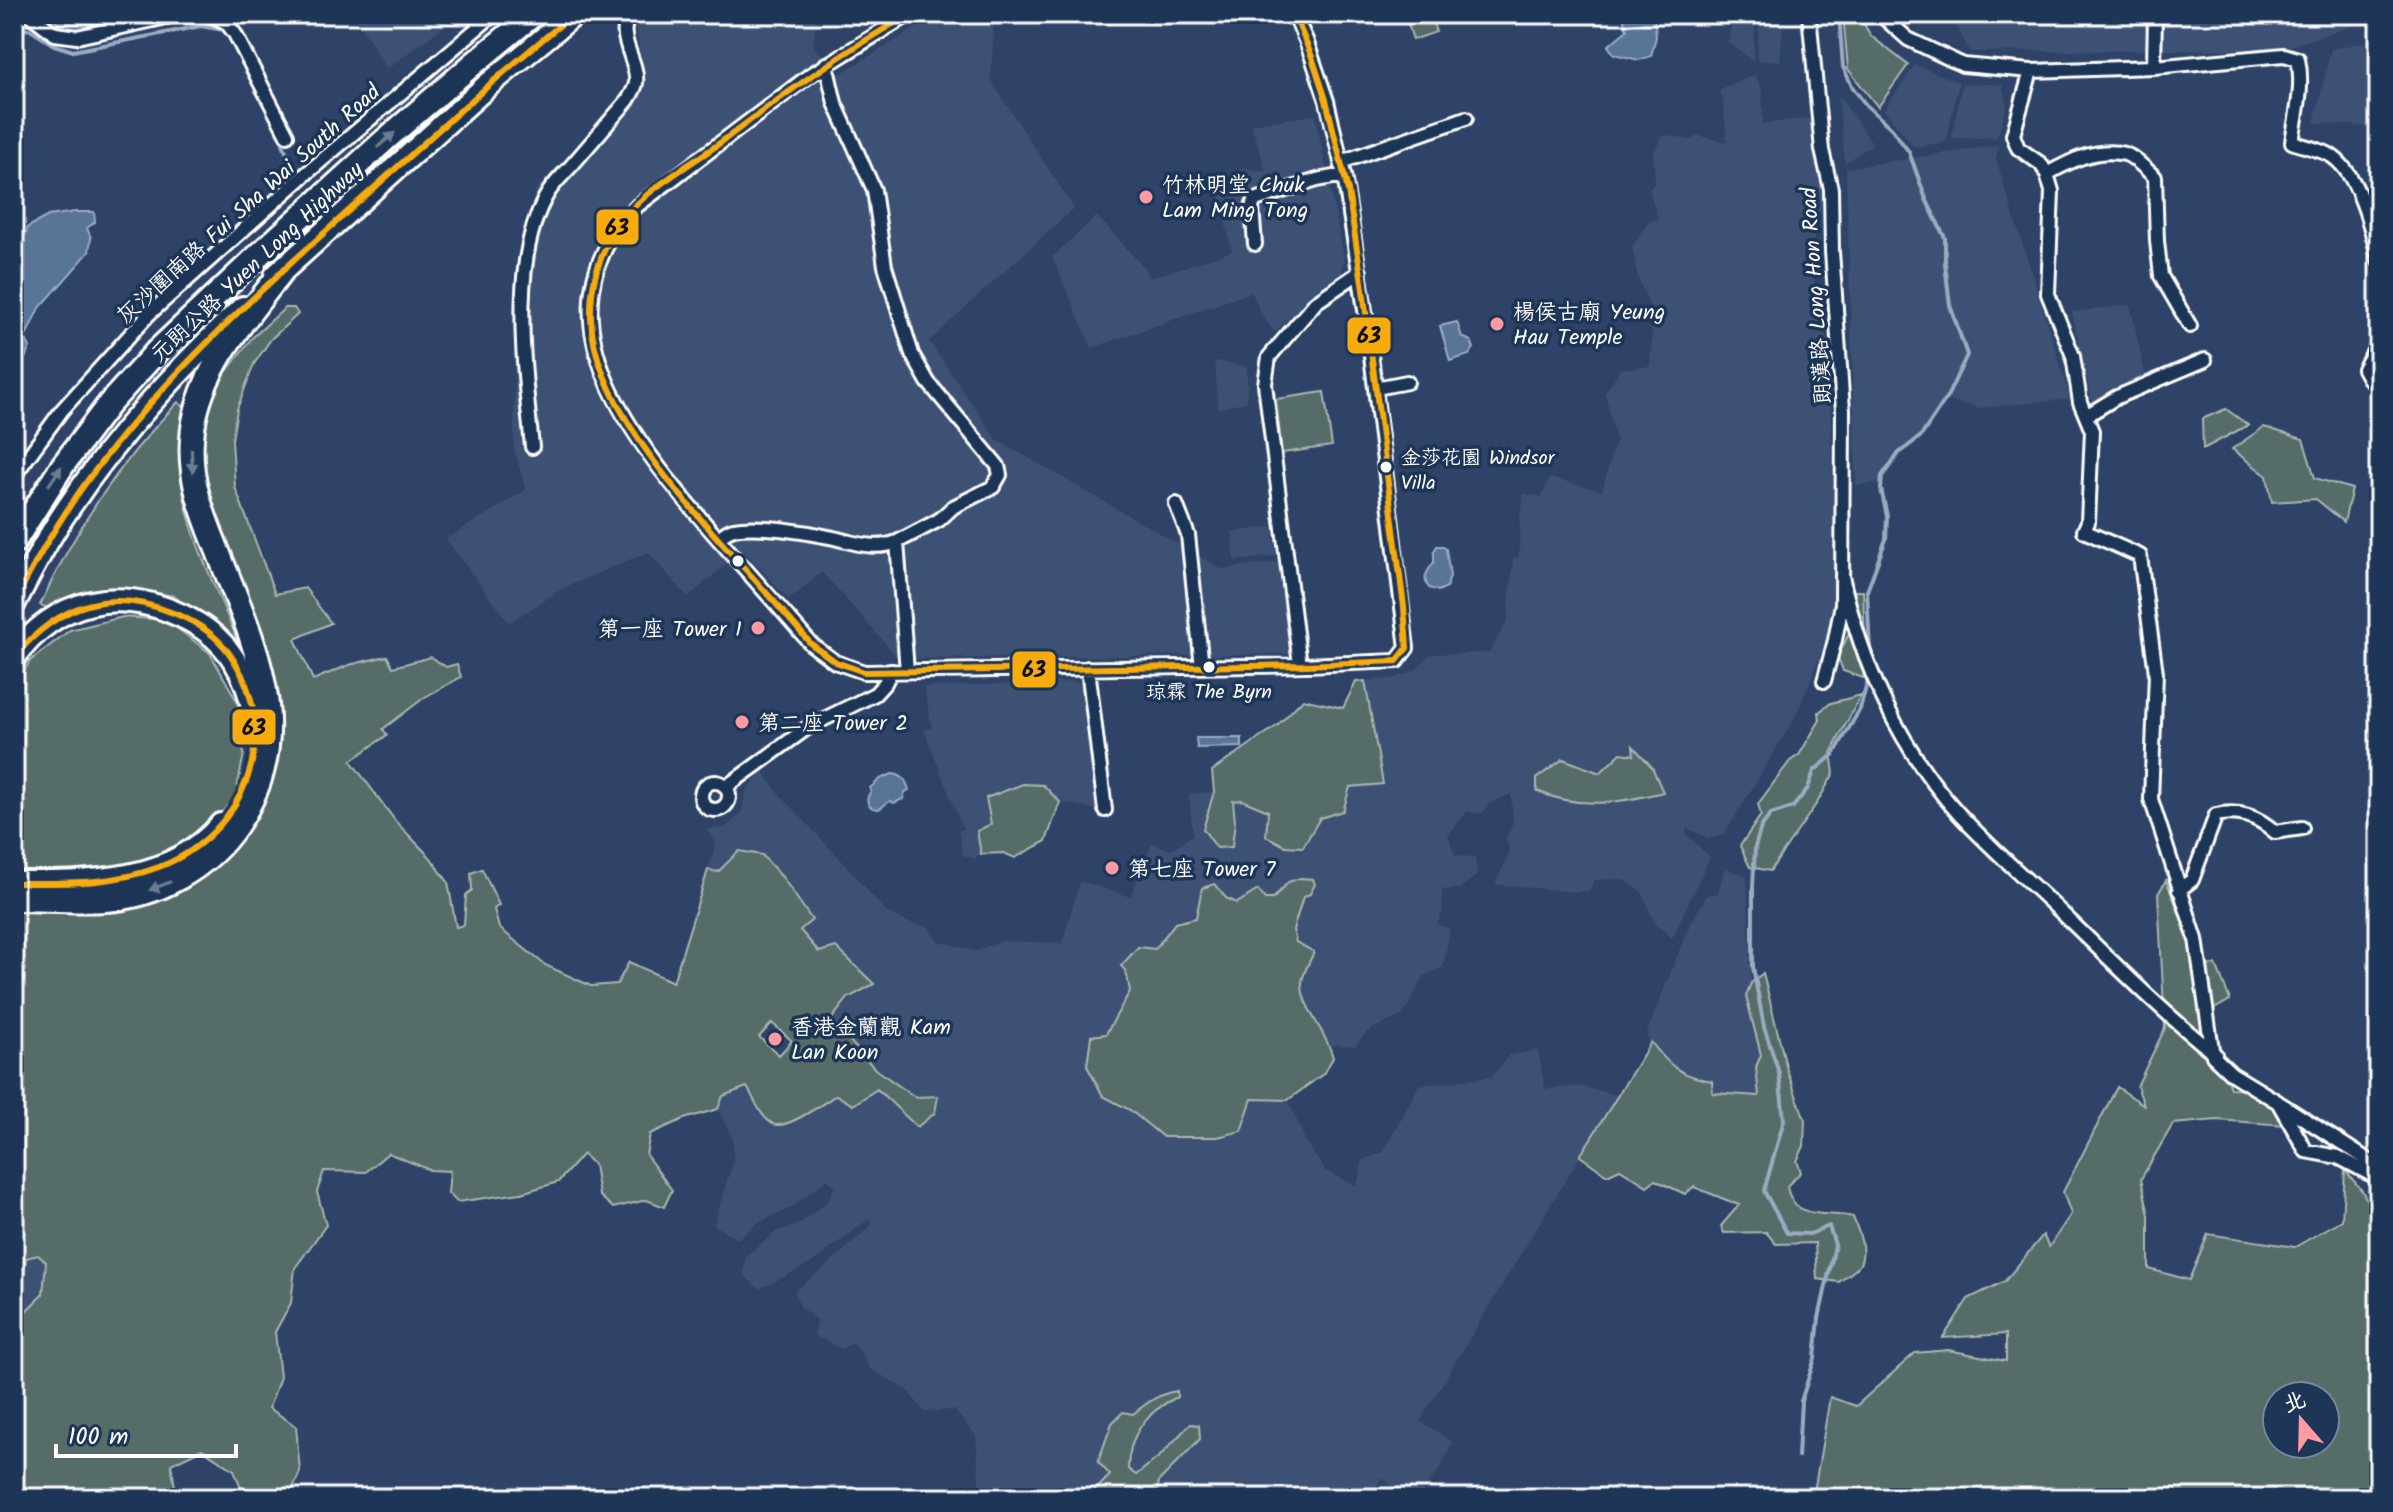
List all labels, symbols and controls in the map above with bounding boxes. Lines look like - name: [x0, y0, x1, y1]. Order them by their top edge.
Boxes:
- street label: 灰沙圍南路 Fui Sha Wai South Road: [110, 76, 390, 333]
- one-way arrow: [375, 132, 395, 149]
- street label: 元朗公路 Yuen Long Highway: [143, 154, 373, 371]
- place label: 竹林明堂 Chuk Lam Ming Tong: [1162, 169, 1308, 229]
- street label: 朗漢路 Long Hon Road: [1792, 185, 1843, 405]
- marker: 竹林明堂 Chuk Lam Ming Tong: [1137, 188, 1155, 206]
- line badge: 63: [595, 208, 640, 246]
- text: 63: [605, 212, 629, 247]
- place label: 楊侯古廟 Yeung Hau Temple: [1513, 296, 1665, 356]
- marker: 楊侯古廟 Yeung Hau Temple: [1488, 315, 1506, 333]
- line badge: 63: [1346, 316, 1392, 355]
- text: 63: [1357, 320, 1381, 355]
- place label: 金莎花園 Windsor Villa: [1401, 443, 1556, 500]
- one-way arrow: [186, 449, 199, 474]
- marker: 金莎花園 Windsor Villa: [1378, 459, 1394, 475]
- one-way arrow: [48, 465, 63, 486]
- unlabelled marker: [730, 553, 746, 569]
- place label: 第一座 Tower 1: [598, 613, 742, 648]
- marker: 第一座 Tower 1: [749, 619, 767, 637]
- line badge: 63: [1011, 650, 1057, 689]
- text: 63: [1022, 654, 1046, 689]
- marker: 琼霖 The Byrn: [1201, 659, 1217, 675]
- place label: 琼霖 The Byrn: [1146, 677, 1272, 709]
- place label: 第二座 Tower 2: [758, 707, 908, 742]
- line badge: 63: [231, 708, 277, 746]
- text: 63: [242, 712, 266, 747]
- marker: 第二座 Tower 2: [733, 713, 751, 731]
- place label: 第七座 Tower 7: [1128, 853, 1276, 888]
- marker: 第七座 Tower 7: [1103, 859, 1121, 877]
- one-way arrow: [148, 880, 172, 893]
- place label: 香港金蘭觀 Kam Lan Koon: [791, 1011, 951, 1071]
- marker: 香港金蘭觀 Kam Lan Koon: [766, 1030, 784, 1048]
- north arrow: [2261, 1380, 2341, 1460]
- text: 北: [2279, 1383, 2311, 1424]
- scale bar: [56, 1408, 236, 1458]
- text: 100 m: [68, 1418, 128, 1457]

